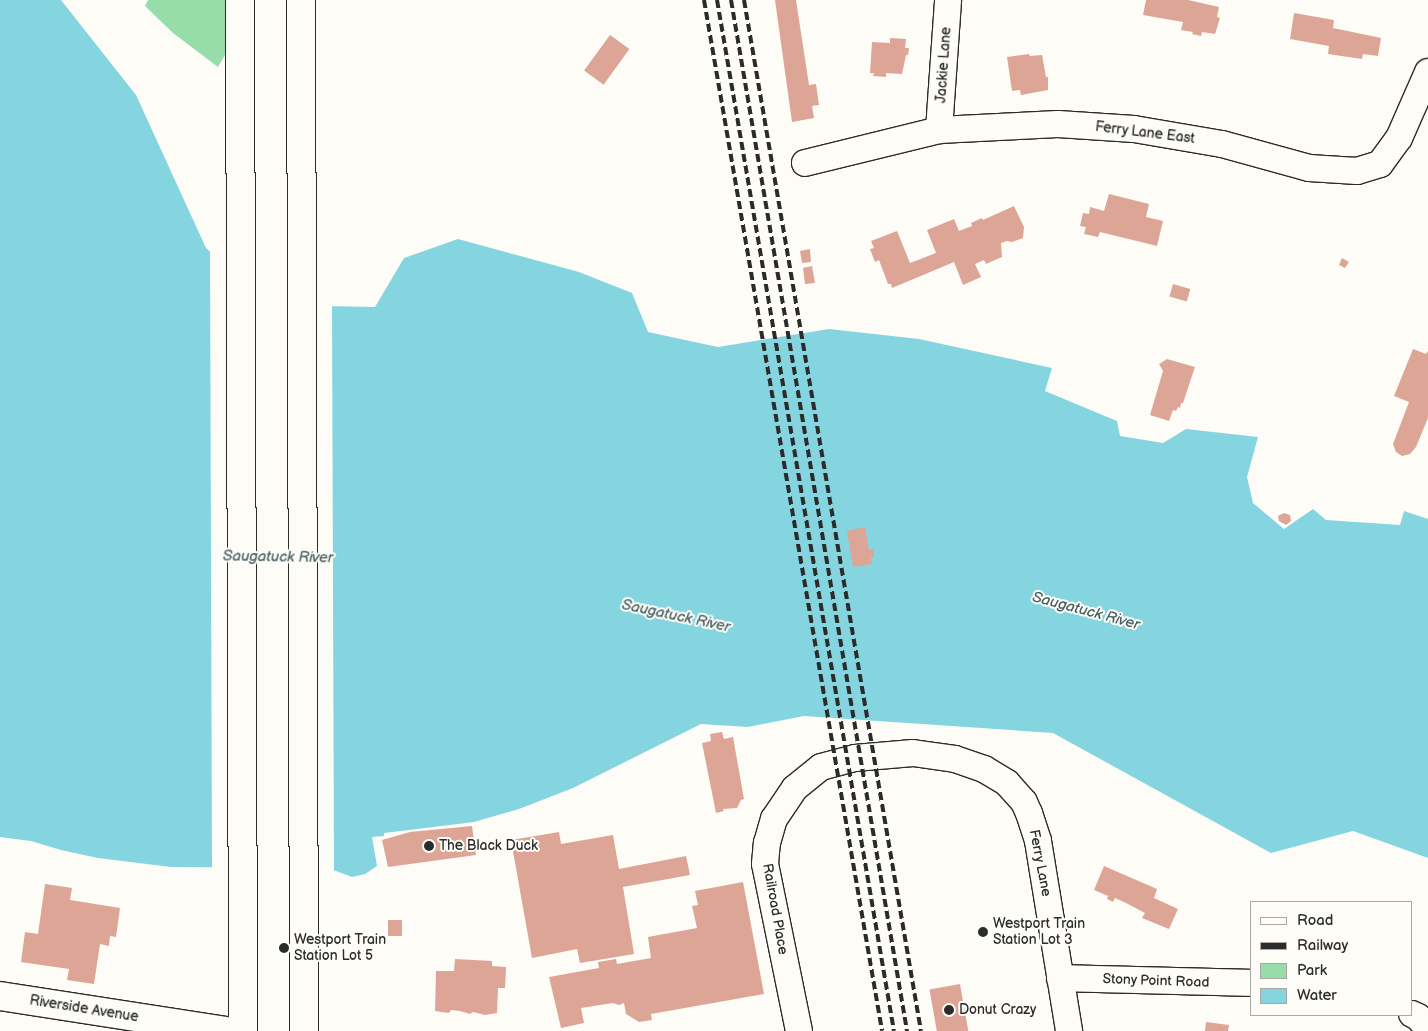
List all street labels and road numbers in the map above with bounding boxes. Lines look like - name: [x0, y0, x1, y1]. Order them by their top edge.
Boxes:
- street label: Jackie Lane: [933, 26, 955, 104]
- street label: Ferry Lane East: [1094, 119, 1196, 147]
- street label: Ferry Lane: [1025, 828, 1055, 898]
- street label: Railroad Place: [759, 862, 791, 956]
- street label: Stony Point Road: [1102, 971, 1210, 991]
- street label: Riverside Avenue: [28, 992, 140, 1026]

